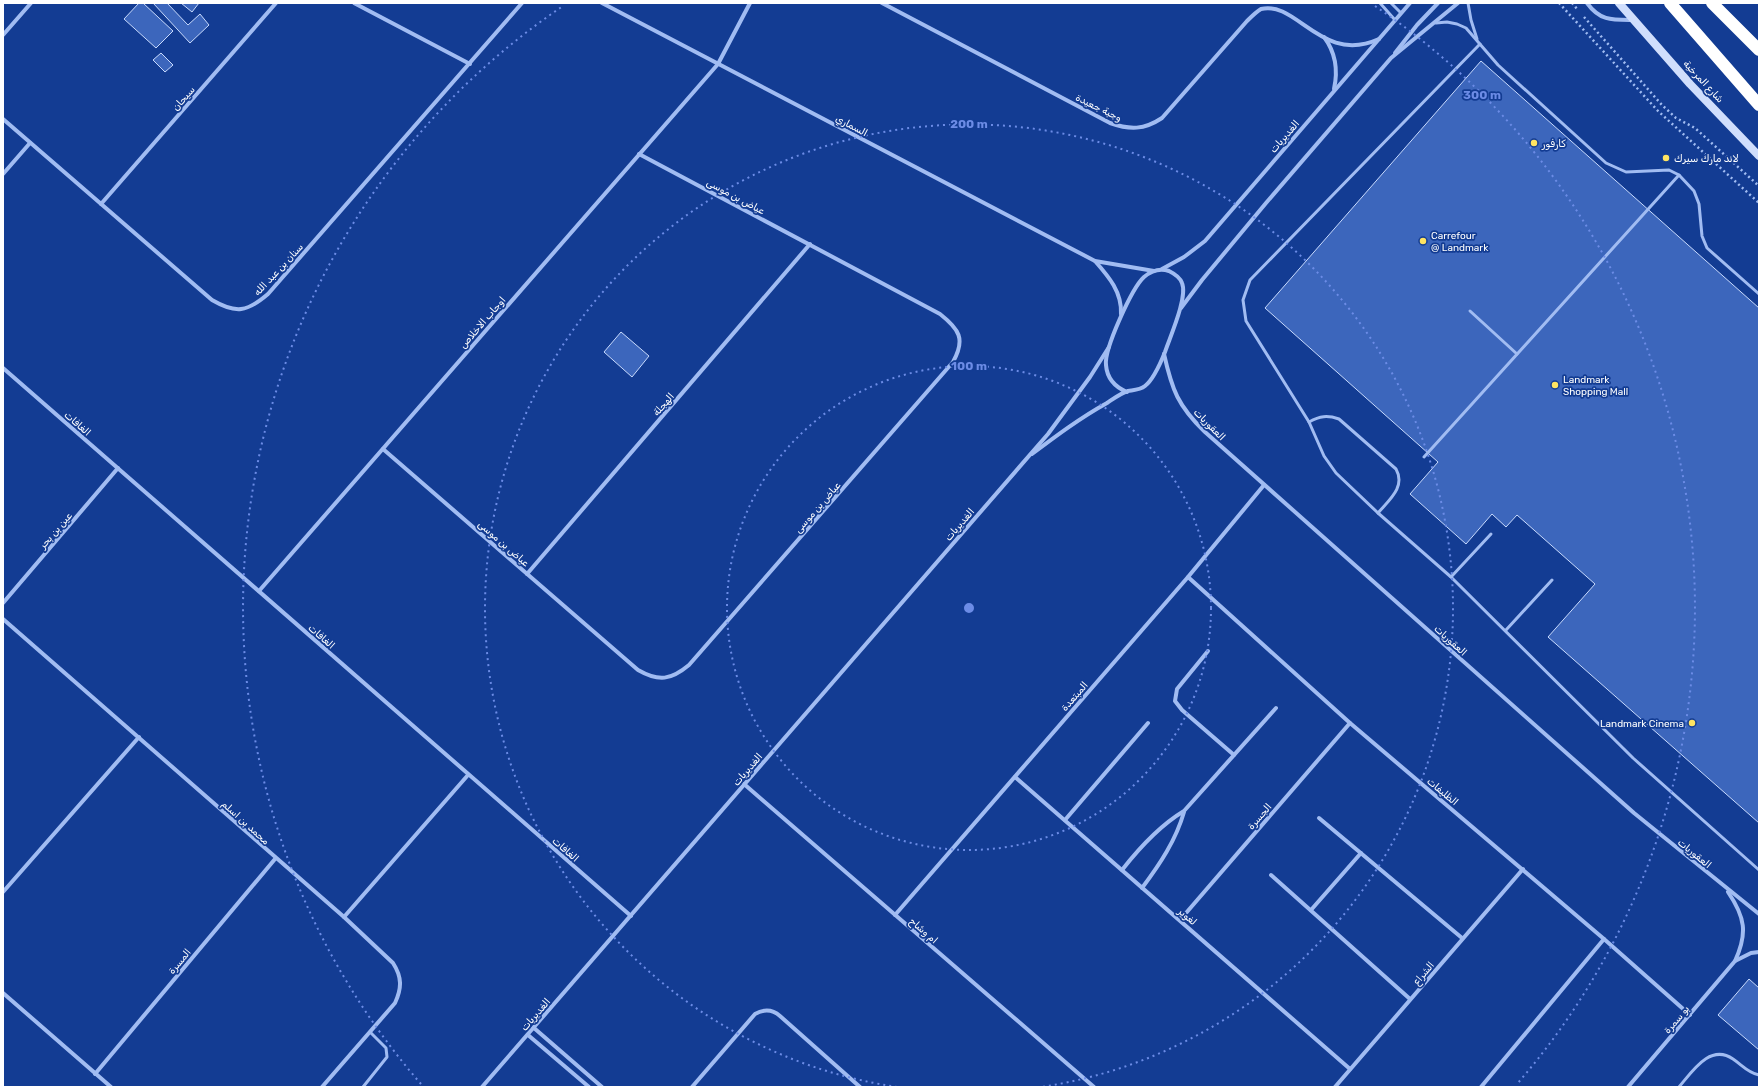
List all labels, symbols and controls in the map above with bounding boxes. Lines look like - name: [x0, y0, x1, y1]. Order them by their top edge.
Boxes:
- street label: شارع المرخية: [1680, 58, 1726, 106]
- street label: سيحان: [170, 84, 198, 113]
- text: 300 m: [1463, 88, 1501, 102]
- street label: وجبة جعيدة: [1074, 92, 1124, 124]
- street label: السماري: [833, 112, 870, 140]
- text: 200 m: [950, 117, 988, 131]
- street label: الغديريات: [1267, 118, 1302, 155]
- marker: كارفور: [1529, 138, 1539, 148]
- place label: كارفور: [1541, 138, 1566, 150]
- marker: لاند مارك سيرك: [1661, 153, 1671, 163]
- place label: لاند مارك سيرك: [1674, 153, 1739, 165]
- street label: عياض بن موسى: [704, 177, 767, 218]
- place label: Carrefour @ Landmark: [1431, 230, 1489, 254]
- marker: Carrefour @ Landmark: [1418, 236, 1428, 246]
- street label: سنان بن عبد الله: [252, 241, 306, 298]
- street label: اوجاب الاخلاص: [457, 294, 508, 351]
- text: 100 m: [951, 359, 987, 373]
- place label: Landmark Shopping Mall: [1563, 374, 1628, 398]
- marker: Landmark Shopping Mall: [1550, 380, 1560, 390]
- street label: الهجلة: [651, 391, 677, 419]
- street label: العقوريات: [1191, 406, 1228, 443]
- street label: الغافات: [62, 409, 93, 439]
- street label: عياض بن موسى: [792, 479, 844, 536]
- street label: الغديريات: [942, 506, 977, 543]
- street label: عين بن بحر: [36, 510, 75, 552]
- street label: عياض بن موسى: [475, 518, 532, 570]
- centre of rings: [962, 601, 976, 615]
- street label: الغافات: [306, 622, 337, 652]
- street label: العقوريات: [1431, 623, 1469, 659]
- street label: المبتعدة: [1059, 680, 1091, 714]
- place label: Landmark Cinema: [1600, 718, 1684, 730]
- marker: Landmark Cinema: [1687, 718, 1697, 728]
- street label: الغديريات: [730, 751, 765, 788]
- street label: الظليفات: [1424, 775, 1460, 808]
- street label: محمد بن اسلم: [219, 798, 272, 848]
- street label: الجسرة: [1245, 801, 1274, 832]
- street label: الغافات: [550, 835, 581, 865]
- street label: العقوريات: [1675, 836, 1714, 871]
- street label: لغوير: [1175, 905, 1199, 928]
- street label: ام وشاح: [906, 915, 940, 947]
- street label: المسرة: [166, 947, 194, 977]
- street label: الشراع: [1411, 959, 1438, 988]
- street label: الغديريات: [518, 996, 553, 1033]
- street label: بو سمرة: [1661, 1003, 1692, 1036]

